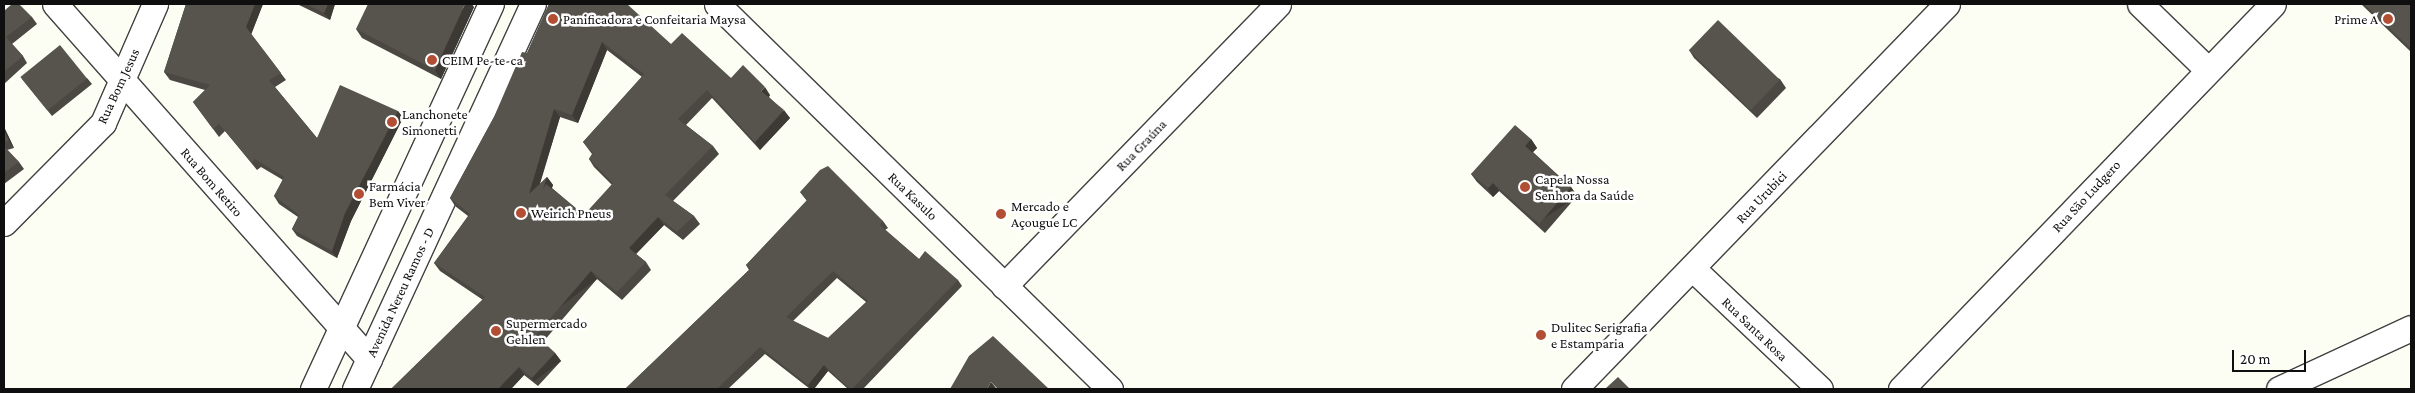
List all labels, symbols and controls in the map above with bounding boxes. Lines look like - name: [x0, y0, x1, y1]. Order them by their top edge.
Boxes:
- place label: Panificadora e Confeitaria Maysa: [563, 11, 746, 27]
- place label: Prime A: [2334, 11, 2378, 27]
- marker: Panificadora e Confeitaria Maysa: [547, 13, 559, 25]
- marker: Prime A: [2382, 13, 2394, 25]
- street label: Rua Bom Jesus: [93, 46, 143, 126]
- place label: CEIM Pe-te-ca: [442, 52, 523, 68]
- marker: CEIM Pe-te-ca: [426, 54, 438, 66]
- place label: Lanchonete Simonetti: [402, 106, 468, 138]
- marker: Lanchonete Simonetti: [386, 116, 398, 128]
- street label: Rua Graúna: [1112, 116, 1170, 174]
- street label: Rua Bom Retiro: [177, 144, 247, 220]
- street label: Rua São Ludgero: [2048, 156, 2124, 236]
- street label: Rua Urubici: [1732, 167, 1790, 227]
- street label: Rua Kasulo: [885, 168, 941, 224]
- place label: Capela Nossa Senhora da Saúde: [1535, 171, 1634, 203]
- place label: Farmácia Bem Viver: [369, 178, 426, 210]
- marker: Capela Nossa Senhora da Saúde: [1519, 181, 1531, 193]
- marker: Farmácia Bem Viver: [353, 188, 365, 200]
- place label: Mercado e Açougue LC: [1011, 198, 1077, 230]
- place label: Weirich Pneus: [531, 205, 611, 221]
- marker: Weirich Pneus: [515, 207, 527, 219]
- marker: Mercado e Açougue LC: [995, 208, 1007, 220]
- street label: Avenida Nereu Ramos - D: [362, 224, 438, 360]
- street label: Rua Santa Rosa: [1719, 293, 1791, 365]
- place label: Supermercado Gehlen: [506, 315, 587, 348]
- place label: Dulitec Serigrafia e Estamparia: [1551, 319, 1647, 352]
- marker: Supermercado Gehlen: [490, 325, 502, 337]
- marker: Dulitec Serigrafia e Estamparia: [1535, 329, 1547, 341]
- scale bar: [2235, 340, 2309, 372]
- text: 20 m: [2240, 351, 2271, 367]

